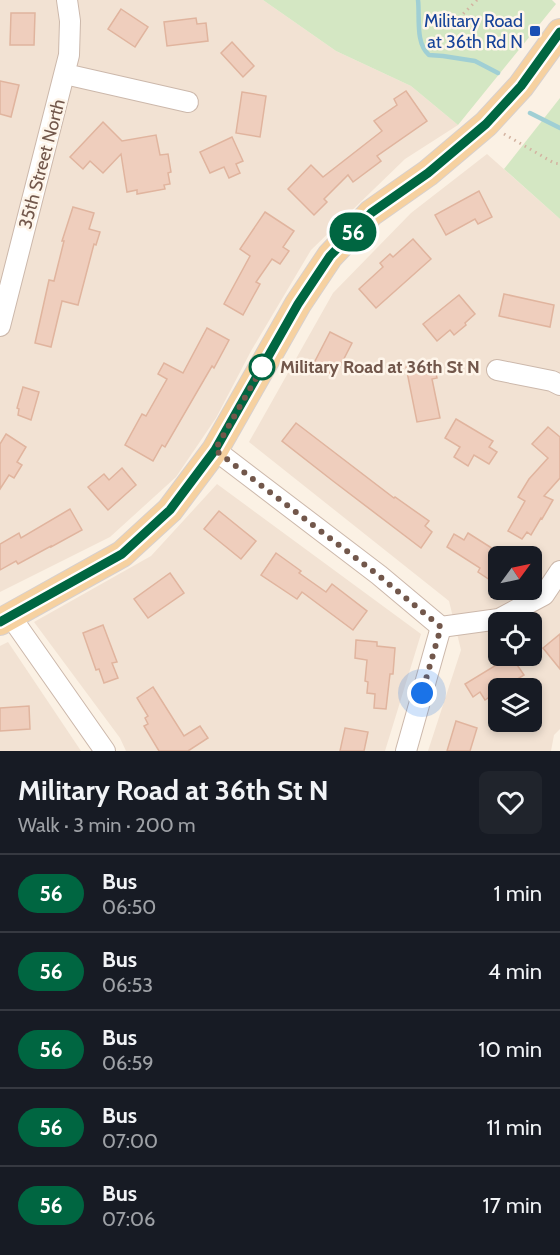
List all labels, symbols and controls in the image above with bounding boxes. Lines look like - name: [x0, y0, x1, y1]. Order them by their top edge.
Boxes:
- place label: Military Road at 36th Rd N: [424, 10, 523, 53]
- marker: Military Road at 36th Rd N: [528, 24, 542, 38]
- street label: 35th Street North: [14, 97, 70, 231]
- line badge: 56: [326, 212, 380, 252]
- text: 56: [341, 220, 365, 245]
- marker: Military Road at 36th St N: [249, 354, 275, 380]
- place label: Military Road at 36th St N: [280, 356, 480, 378]
- north arrow: [488, 546, 542, 600]
- map controls: [488, 546, 542, 732]
- button: locate: [488, 612, 542, 666]
- your location: [407, 678, 437, 708]
- button: layers: [488, 678, 542, 732]
- button: heart: [479, 771, 542, 834]
- text: Military Road at 36th St N: [18, 773, 329, 807]
- text: Walk · 3 min · 200 m: [18, 813, 196, 837]
- text: Bus: [102, 868, 137, 895]
- text: 1 min: [494, 880, 542, 907]
- text: 56: [39, 881, 63, 906]
- text: 06:50: [102, 895, 156, 919]
- text: Bus: [102, 946, 137, 973]
- text: 4 min: [488, 958, 542, 985]
- text: 56: [39, 959, 63, 984]
- text: 06:53: [102, 973, 153, 997]
- text: Bus: [102, 1024, 137, 1051]
- text: 10 min: [478, 1036, 542, 1063]
- text: 56: [39, 1037, 63, 1062]
- text: 06:59: [102, 1051, 154, 1075]
- text: Bus: [102, 1102, 137, 1129]
- text: 11 min: [486, 1114, 542, 1141]
- text: 56: [39, 1115, 63, 1140]
- text: 07:00: [102, 1129, 158, 1153]
- text: Bus: [102, 1180, 137, 1207]
- text: 17 min: [483, 1192, 542, 1219]
- text: 56: [39, 1193, 63, 1218]
- text: 07:06: [102, 1207, 155, 1231]

